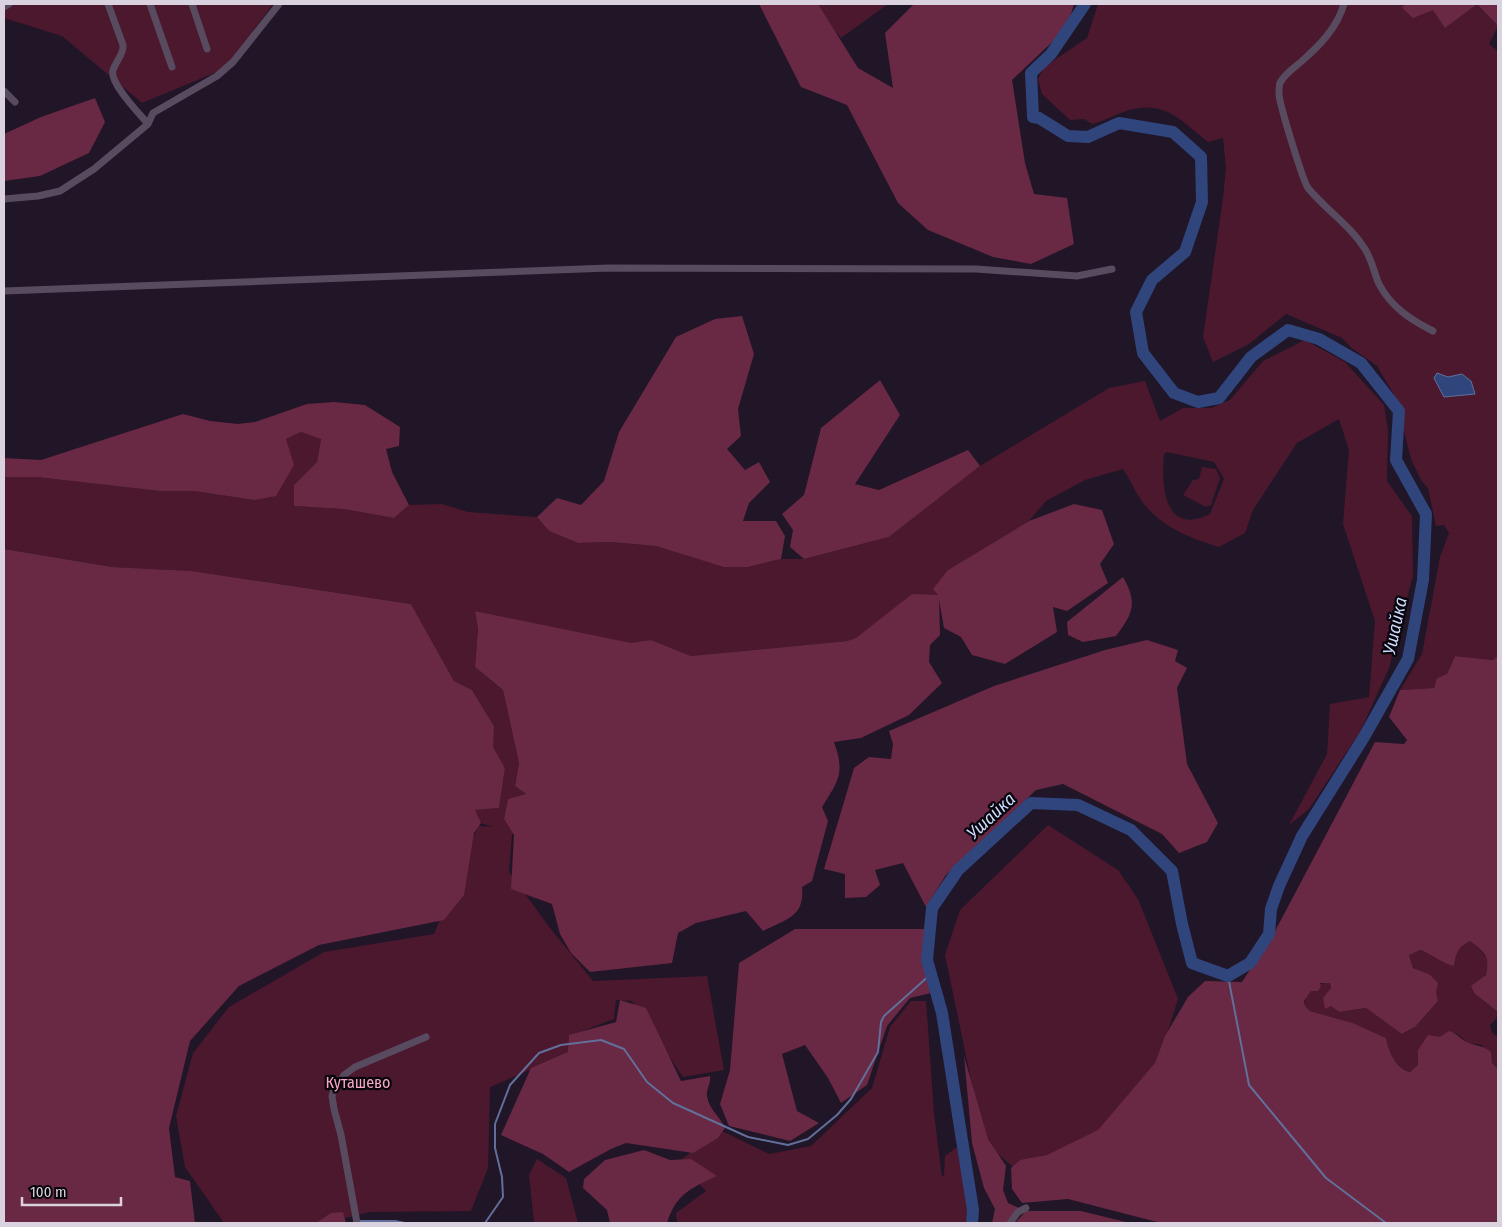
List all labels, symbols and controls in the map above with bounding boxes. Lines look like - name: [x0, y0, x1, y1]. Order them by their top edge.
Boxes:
- water label: Ушайка: [1378, 595, 1412, 657]
- water label: Ушайка: [962, 788, 1020, 844]
- park label: Куташево: [325, 1073, 391, 1092]
- scale bar: [22, 1174, 121, 1206]
- text: 100 m: [30, 1183, 67, 1201]

